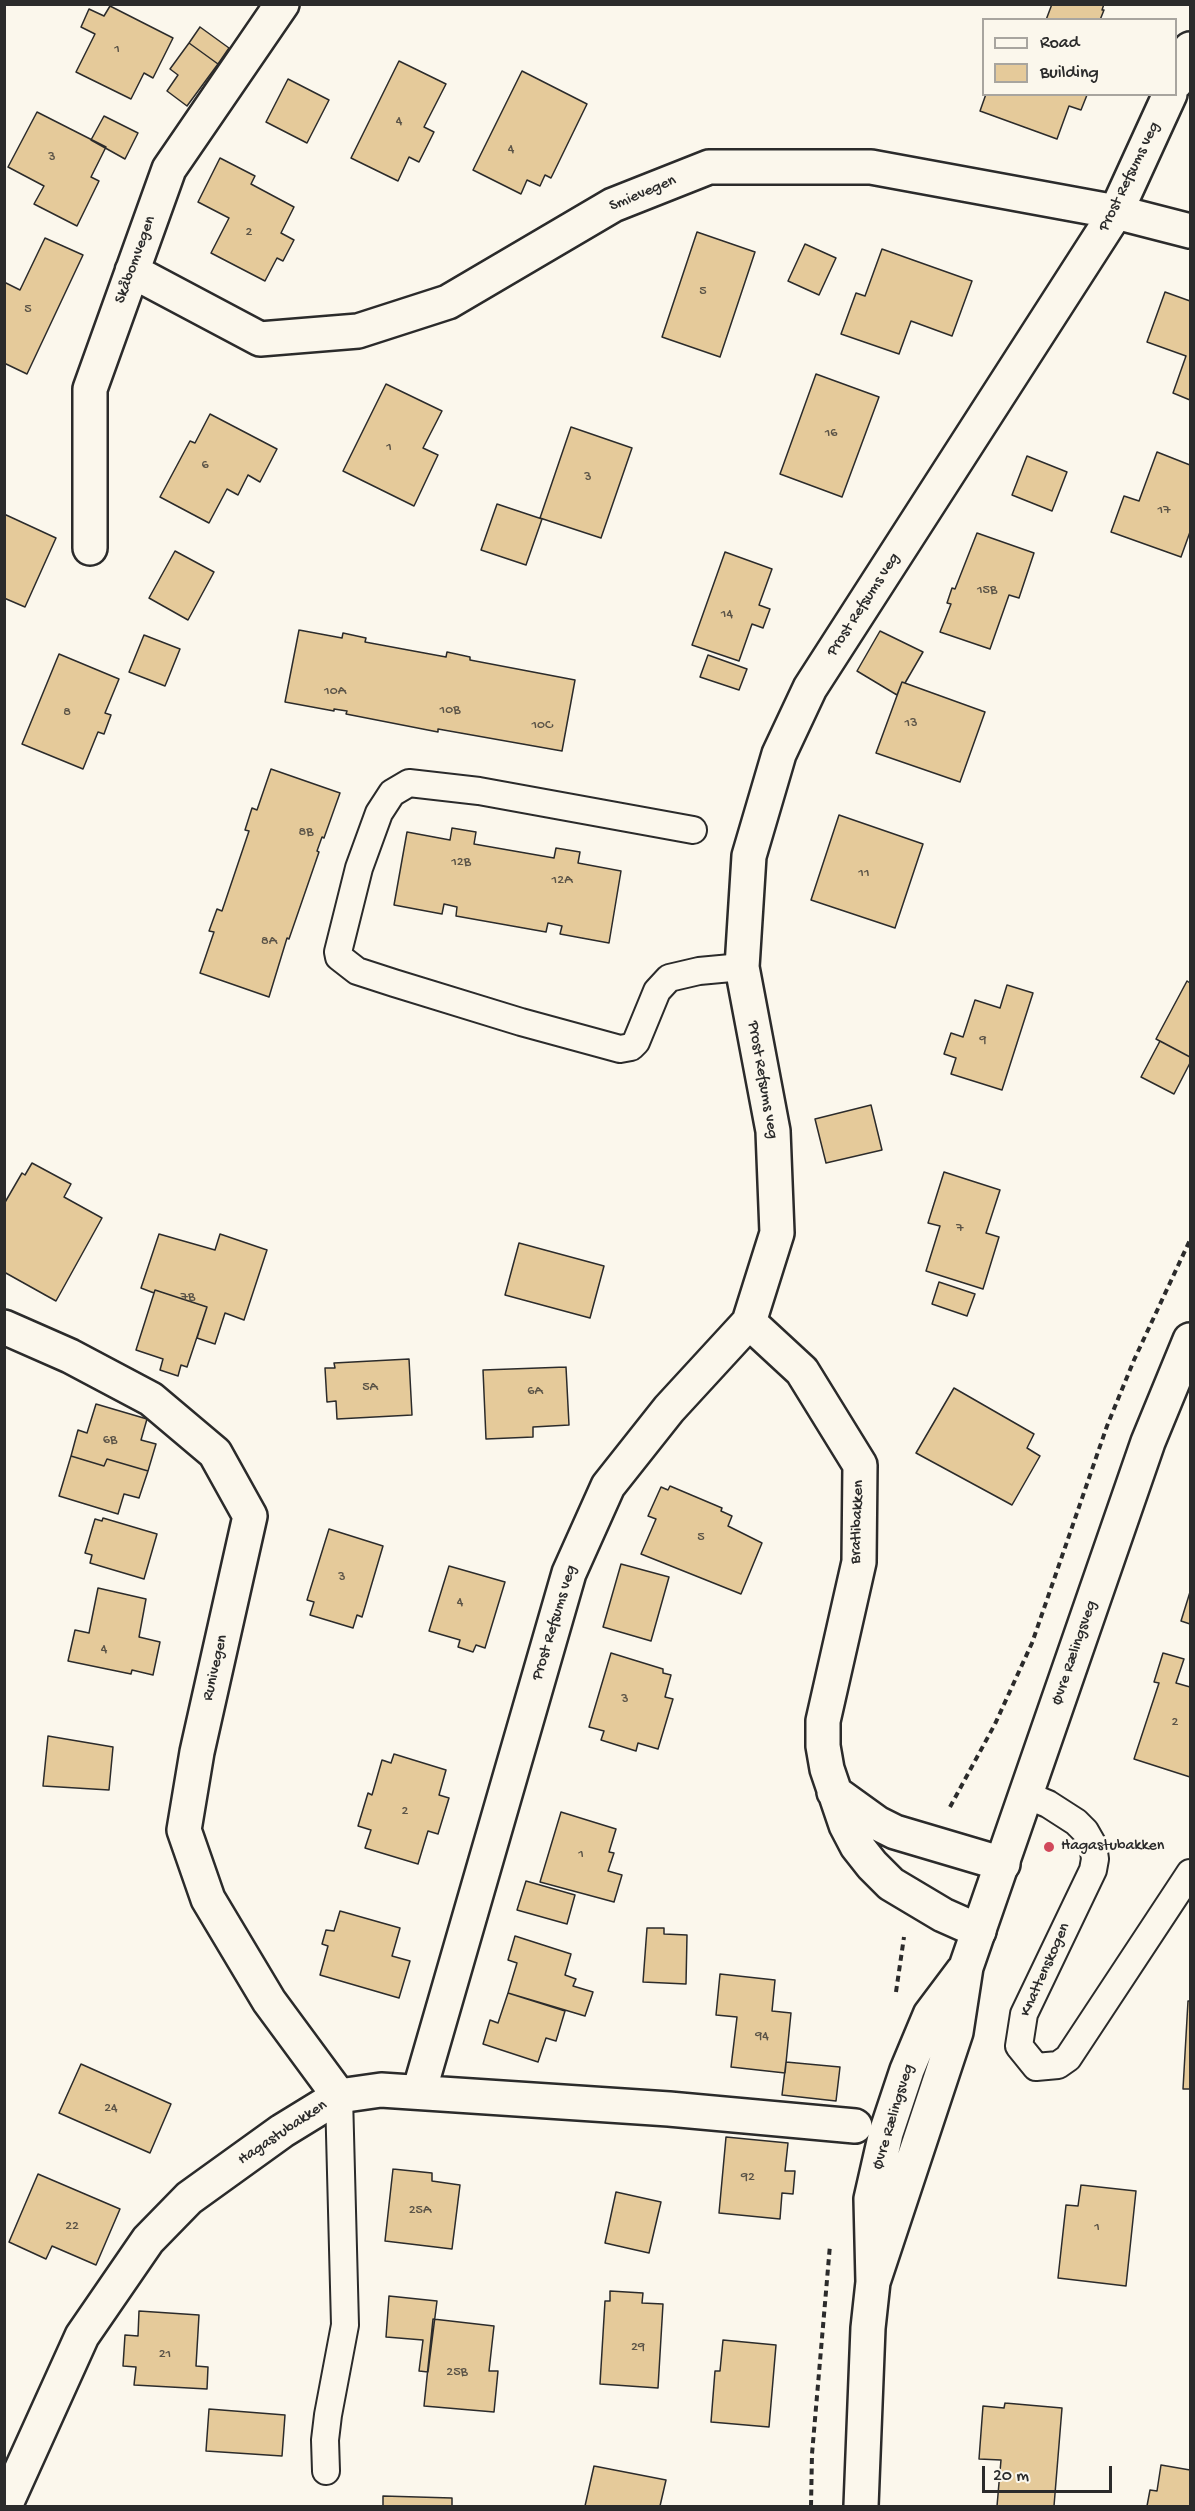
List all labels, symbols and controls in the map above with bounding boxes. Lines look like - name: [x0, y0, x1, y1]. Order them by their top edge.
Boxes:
- legend: [982, 18, 1177, 96]
- text: Road: [1040, 33, 1079, 54]
- house number: 1: [114, 42, 120, 58]
- text: Building: [1040, 63, 1099, 84]
- house number: 4: [396, 114, 402, 130]
- street label: Prost Refsums veg: [1095, 119, 1165, 235]
- house number: 4: [508, 142, 514, 158]
- house number: 3: [48, 150, 56, 166]
- street label: Smievegen: [607, 171, 679, 217]
- street label: Skåbomvegen: [111, 214, 161, 306]
- house number: 2: [246, 225, 252, 241]
- house number: 5: [699, 284, 707, 300]
- house number: 5: [24, 302, 32, 318]
- house number: 16: [825, 426, 837, 442]
- house number: 1: [386, 440, 392, 456]
- house number: 6: [201, 458, 209, 474]
- house number: 3: [584, 470, 592, 486]
- house number: 17: [1158, 503, 1170, 519]
- street label: Prost Refsums veg: [823, 550, 905, 660]
- house number: 15B: [977, 583, 997, 599]
- house number: 14: [721, 607, 733, 623]
- house number: 10A: [324, 684, 346, 700]
- house number: 10B: [440, 703, 460, 719]
- house number: 8: [63, 705, 71, 721]
- house number: 13: [905, 716, 917, 732]
- house number: 10C: [531, 718, 553, 734]
- house number: 8B: [299, 825, 313, 841]
- house number: 12B: [451, 855, 471, 871]
- house number: 11: [858, 866, 870, 882]
- house number: 12A: [552, 873, 572, 889]
- house number: 8A: [261, 934, 277, 950]
- street label: Prost Refsums veg: [742, 1020, 782, 1140]
- house number: 9: [979, 1033, 987, 1049]
- house number: 7: [956, 1221, 964, 1237]
- house number: 7B: [181, 1290, 195, 1306]
- house number: 5A: [362, 1380, 378, 1396]
- house number: 6A: [527, 1384, 543, 1400]
- house number: 6B: [103, 1433, 117, 1449]
- street label: Bratlibakken: [847, 1480, 869, 1564]
- house number: 5: [697, 1530, 705, 1546]
- street label: Prost Refsums veg: [528, 1563, 582, 1683]
- house number: 3: [338, 1570, 346, 1586]
- house number: 4: [457, 1595, 463, 1611]
- street label: Øvre Rælingsveg: [1048, 1598, 1102, 1708]
- street label: Runivegen: [199, 1633, 233, 1703]
- house number: 4: [101, 1642, 107, 1658]
- house number: 3: [621, 1692, 629, 1708]
- house number: 2: [1172, 1715, 1178, 1731]
- house number: 2: [402, 1804, 408, 1820]
- place label: Hagastubakken: [1061, 1837, 1164, 1857]
- marker: Hagastubakken: [1042, 1840, 1056, 1854]
- house number: 1: [578, 1847, 584, 1863]
- street label: Knattenskogen: [1017, 1920, 1075, 2020]
- house number: 94: [755, 2029, 769, 2045]
- street label: Øvre Rælingsveg: [869, 2062, 919, 2172]
- street label: Hagastubakken: [235, 2096, 331, 2170]
- house number: 24: [104, 2101, 118, 2117]
- house number: 92: [741, 2170, 755, 2186]
- house number: 25A: [409, 2203, 431, 2219]
- house number: 22: [65, 2219, 79, 2235]
- house number: 1: [1094, 2220, 1100, 2236]
- house number: 29: [631, 2340, 645, 2356]
- house number: 21: [159, 2347, 171, 2363]
- house number: 25B: [446, 2365, 468, 2381]
- scale bar: [985, 2454, 1116, 2492]
- text: 20 m: [993, 2466, 1029, 2487]

